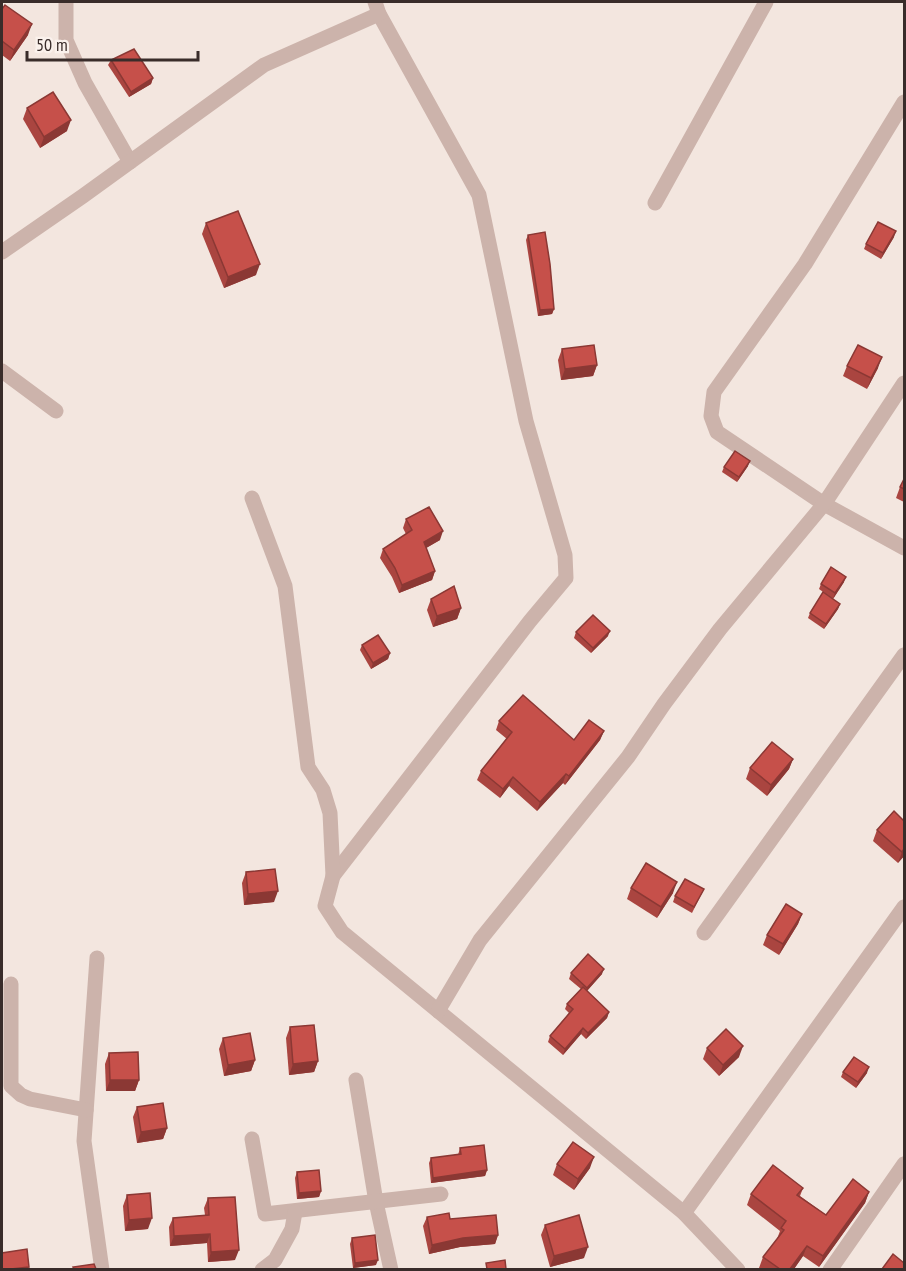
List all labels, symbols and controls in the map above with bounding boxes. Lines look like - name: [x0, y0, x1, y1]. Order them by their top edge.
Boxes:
- scale bar: [27, 24, 198, 62]
- text: 50 m: [36, 33, 68, 56]

